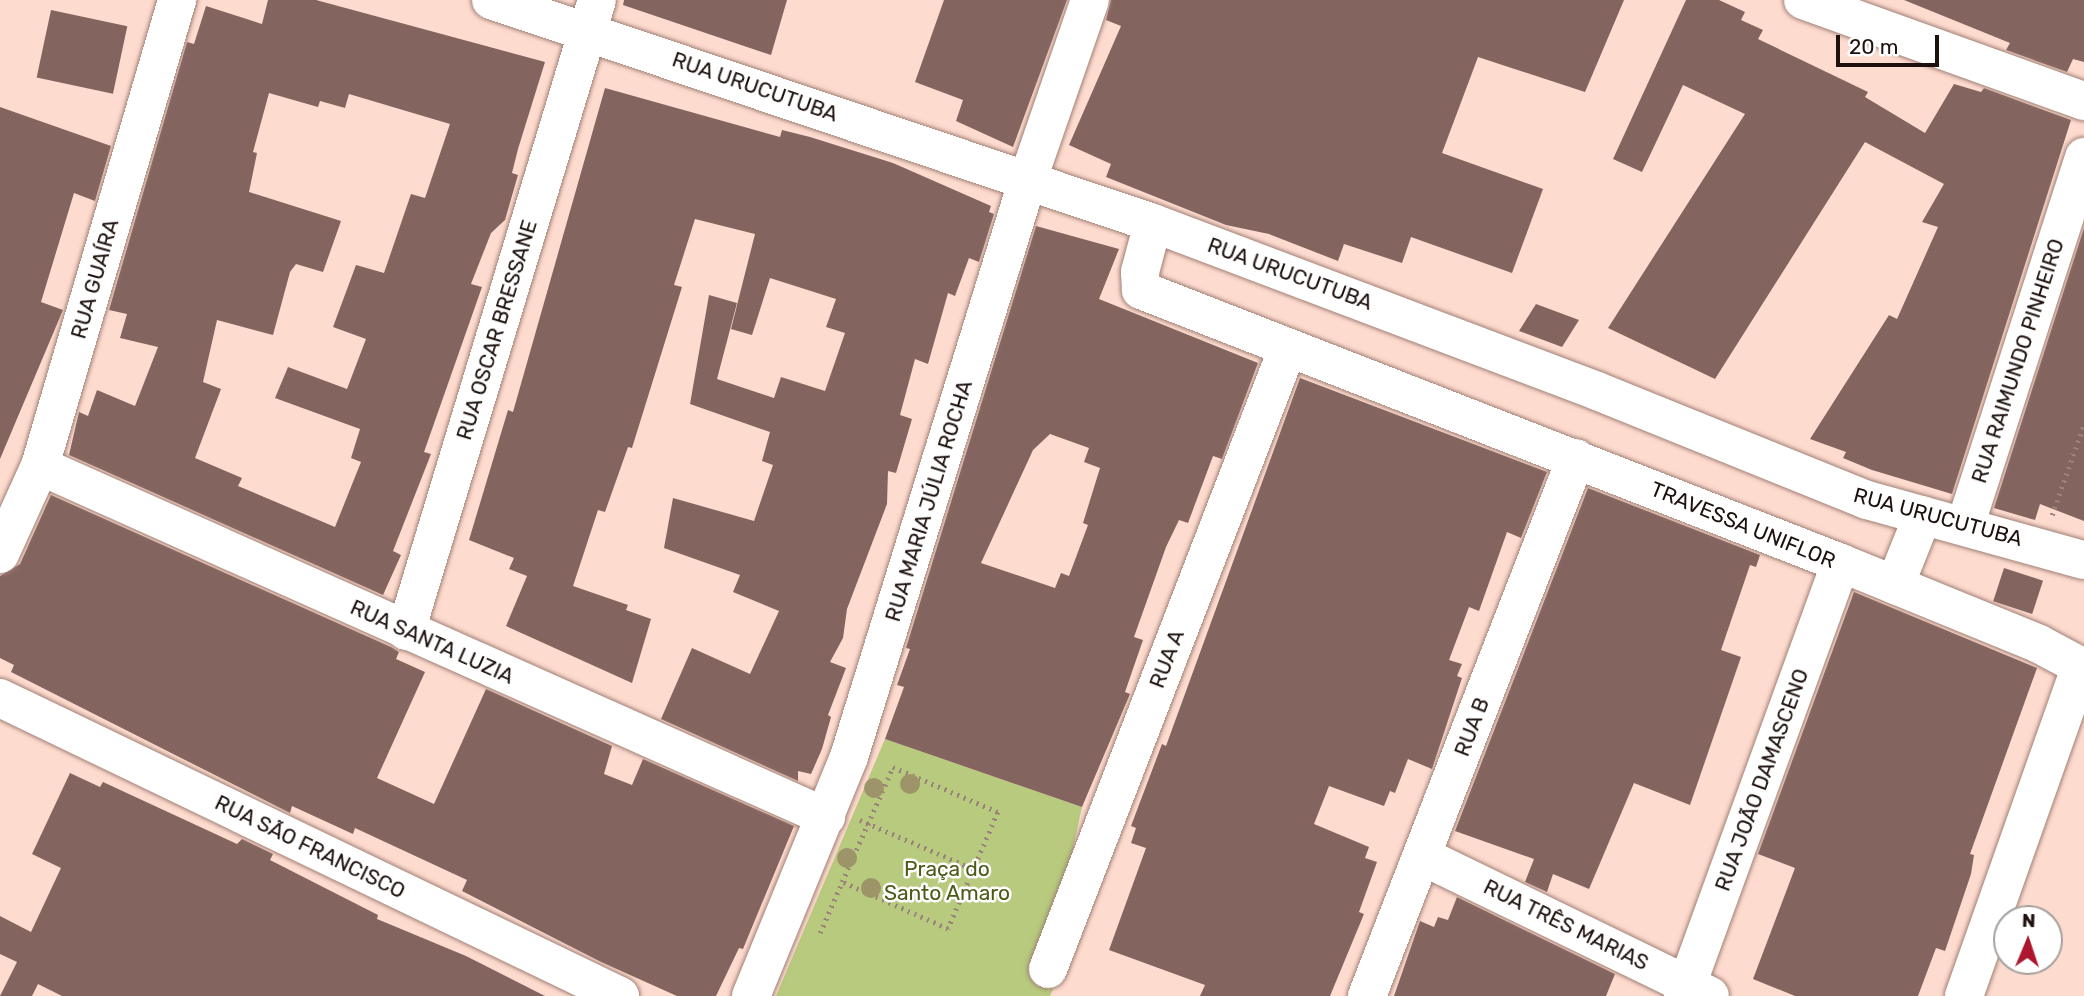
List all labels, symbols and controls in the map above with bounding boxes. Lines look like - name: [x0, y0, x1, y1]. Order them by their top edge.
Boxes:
- scale bar: [1839, 21, 1942, 65]
- text: 20 m: [1849, 34, 1898, 59]
- street label: RUA URUCUTUBA: [669, 47, 841, 127]
- street label: RUA GUAÍRA: [66, 216, 124, 342]
- street label: RUA OSCAR BRESSANE: [451, 217, 543, 443]
- street label: RUA URUCUTUBA: [1204, 232, 1376, 316]
- street label: RUA RAIMUNDO PINHEIRO: [1966, 235, 2070, 487]
- street label: RUA MARIA JÚLIA ROCHA: [880, 377, 978, 625]
- street label: TRAVESSA UNIFLOR: [1647, 476, 1839, 574]
- street label: RUA URUCUTUBA: [1851, 482, 2025, 552]
- street label: RUA SANTA LUZIA: [346, 594, 518, 690]
- street label: RUA A: [1144, 626, 1190, 692]
- street label: RUA JOÃO DAMASCENO: [1710, 665, 1814, 895]
- street label: RUA B: [1449, 694, 1495, 760]
- street label: RUA SÃO FRANCISCO: [211, 790, 409, 904]
- park label: Praça do Santo Amaro: [884, 856, 1010, 906]
- street label: RUA TRÊS MARIAS: [1479, 874, 1653, 976]
- north arrow: [1993, 905, 2063, 975]
- text: N: [2021, 909, 2036, 932]

